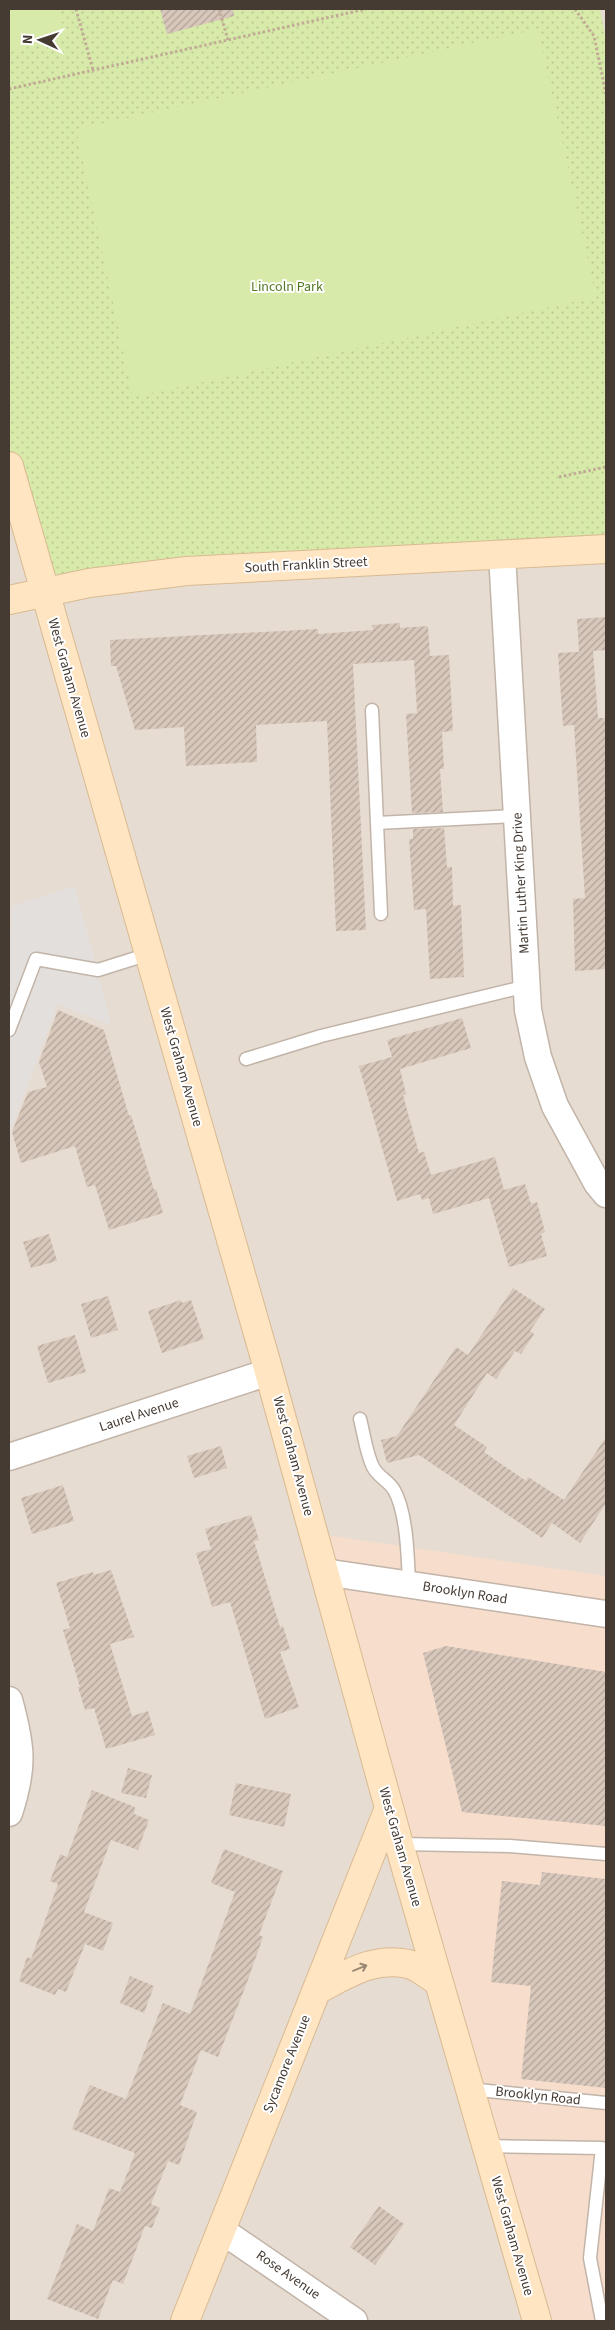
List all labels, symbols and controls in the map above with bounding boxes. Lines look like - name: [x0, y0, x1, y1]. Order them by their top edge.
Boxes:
- north arrow: [15, 15, 65, 65]
- text: N: [18, 34, 38, 45]
- park label: Lincoln Park: [251, 277, 323, 297]
- street label: South Franklin Street: [244, 552, 368, 578]
- street label: West Graham Avenue: [42, 616, 96, 740]
- street label: Martin Luther King Drive: [507, 812, 535, 954]
- street label: West Graham Avenue: [154, 1005, 208, 1129]
- street label: Laurel Avenue: [97, 1393, 181, 1437]
- street label: West Graham Avenue: [267, 1394, 319, 1518]
- street label: Brooklyn Road: [421, 1576, 509, 1610]
- street label: West Graham Avenue: [373, 1785, 427, 1909]
- one-way arrow: [352, 1963, 367, 1973]
- street label: Sycamore Avenue: [258, 2012, 316, 2116]
- street label: Brooklyn Road: [494, 2082, 582, 2110]
- street label: West Graham Avenue: [485, 2174, 539, 2298]
- street label: Rose Avenue: [252, 2246, 324, 2304]

